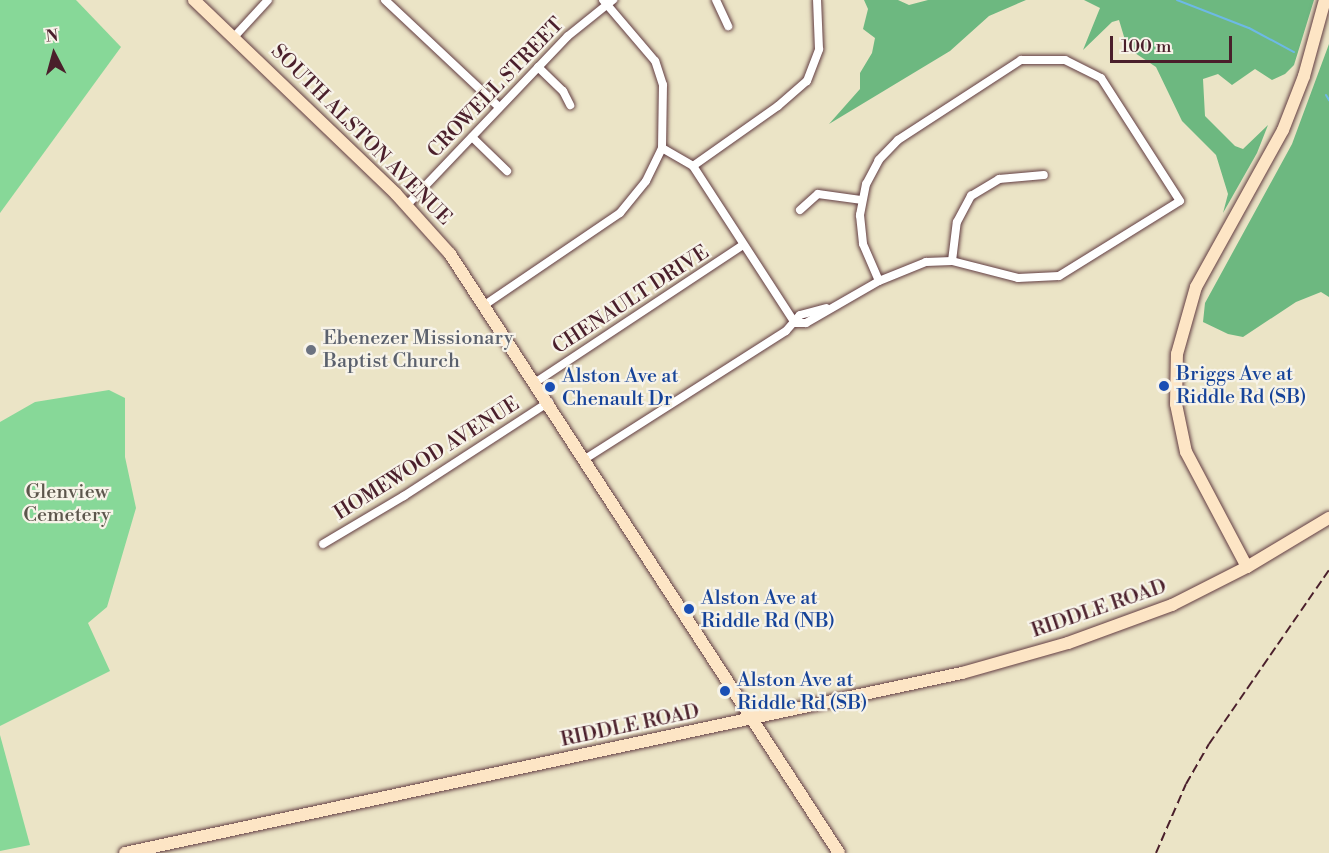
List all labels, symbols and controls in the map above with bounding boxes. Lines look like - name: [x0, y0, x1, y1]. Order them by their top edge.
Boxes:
- street label: CROWELL STREET: [423, 13, 569, 163]
- north arrow: [24, 24, 84, 84]
- scale bar: [1113, 24, 1234, 62]
- text: N: [45, 25, 59, 47]
- text: 100 m: [1121, 35, 1172, 58]
- street label: SOUTH ALSTON AVENUE: [266, 40, 456, 230]
- street label: CHENAULT DRIVE: [548, 240, 714, 360]
- place label: Ebenezer Missionary Baptist Church: [323, 326, 514, 373]
- marker: Ebenezer Missionary Baptist Church: [304, 343, 318, 357]
- place label: Briggs Ave at Riddle Rd (SB): [1176, 362, 1306, 409]
- place label: Alston Ave at Chenault Dr: [562, 364, 678, 411]
- marker: Briggs Ave at Riddle Rd (SB): [1157, 379, 1171, 393]
- marker: Alston Ave at Chenault Dr: [543, 380, 557, 394]
- street label: HOMEWOOD AVENUE: [330, 392, 524, 526]
- park label: Glenview Cemetery: [23, 481, 111, 528]
- street label: RIDDLE ROAD: [1028, 575, 1170, 643]
- place label: Alston Ave at Riddle Rd (NB): [701, 586, 835, 633]
- marker: Alston Ave at Riddle Rd (NB): [682, 602, 696, 616]
- place label: Alston Ave at Riddle Rd (SB): [737, 668, 867, 715]
- marker: Alston Ave at Riddle Rd (SB): [718, 684, 732, 698]
- street label: RIDDLE ROAD: [558, 700, 702, 752]

